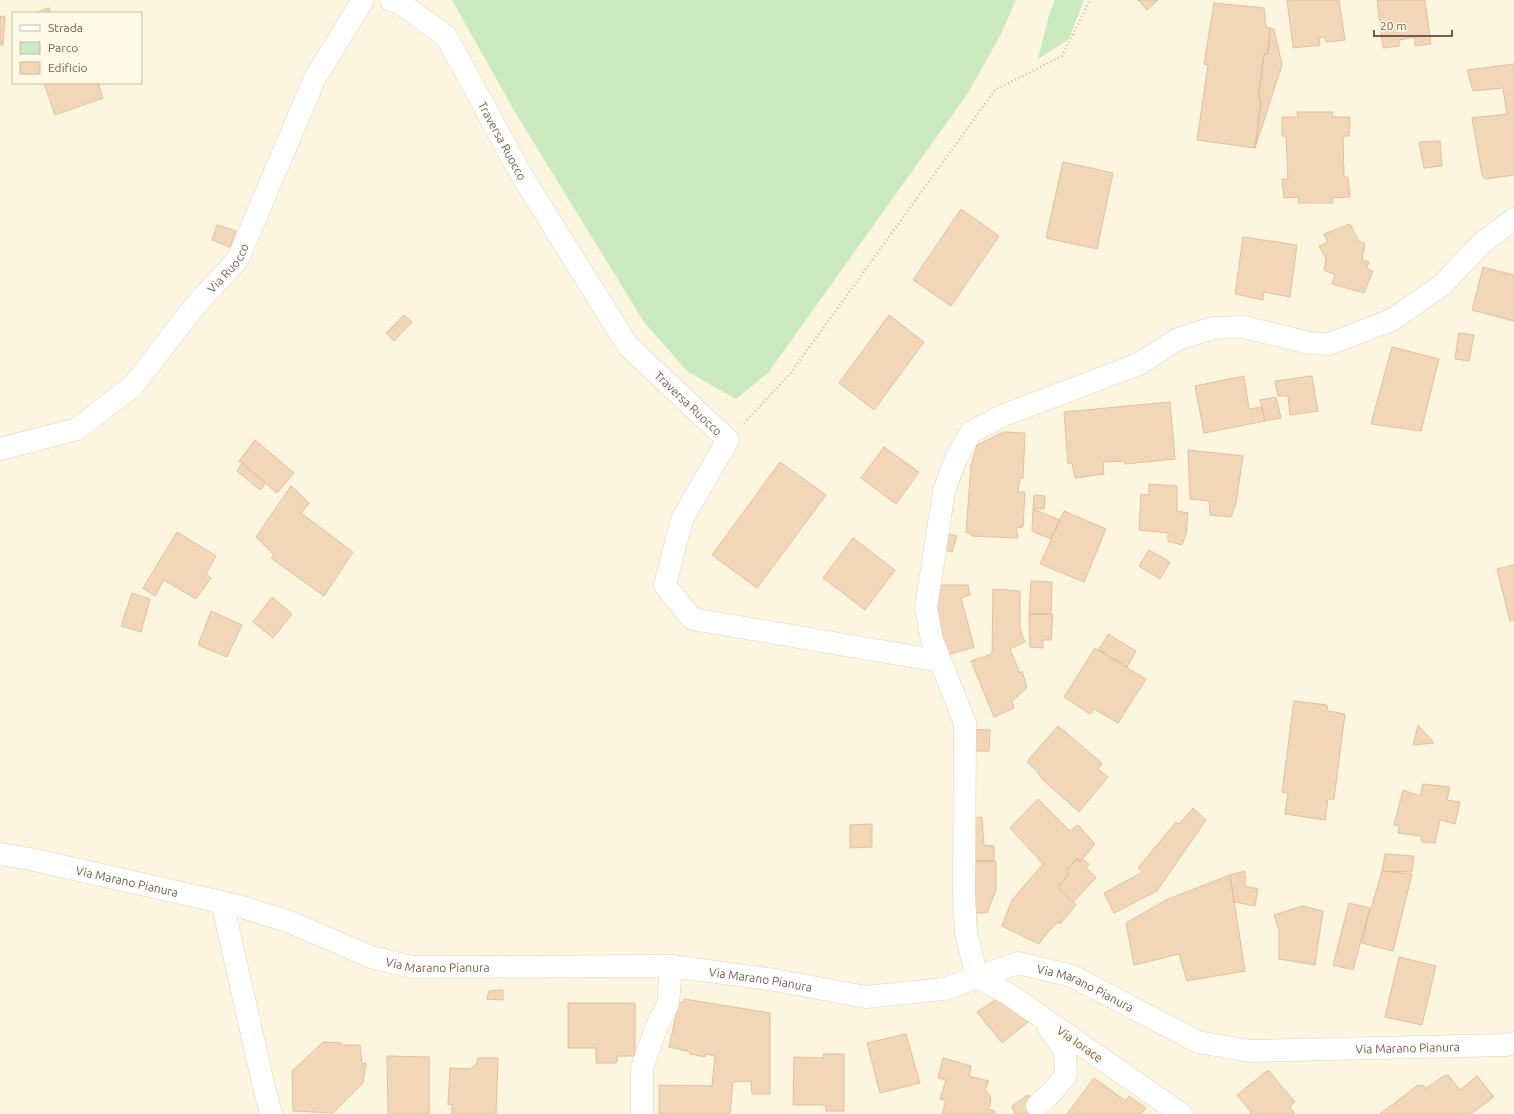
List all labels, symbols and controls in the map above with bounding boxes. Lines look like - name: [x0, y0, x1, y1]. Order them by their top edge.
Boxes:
- legend: [12, 12, 142, 84]
- scale bar: [1374, 12, 1452, 38]
- text: 20 m: [1380, 19, 1407, 32]
- text: Strada: [48, 21, 83, 34]
- text: Parco: [48, 41, 78, 54]
- text: Edificio: [48, 61, 88, 74]
- street label: Traversa Ruocco: [476, 99, 529, 182]
- street label: Via Ruocco: [204, 241, 250, 295]
- street label: Traversa Ruocco: [652, 368, 725, 438]
- street label: Via Marano Pianura: [75, 863, 180, 899]
- street label: Via Marano Pianura: [384, 954, 490, 974]
- street label: Via Marano Pianura: [1036, 961, 1136, 1014]
- street label: Via Marano Pianura: [708, 965, 813, 993]
- street label: Via Iorace: [1055, 1024, 1105, 1064]
- street label: Via Marano Pianura: [1355, 1040, 1460, 1055]

